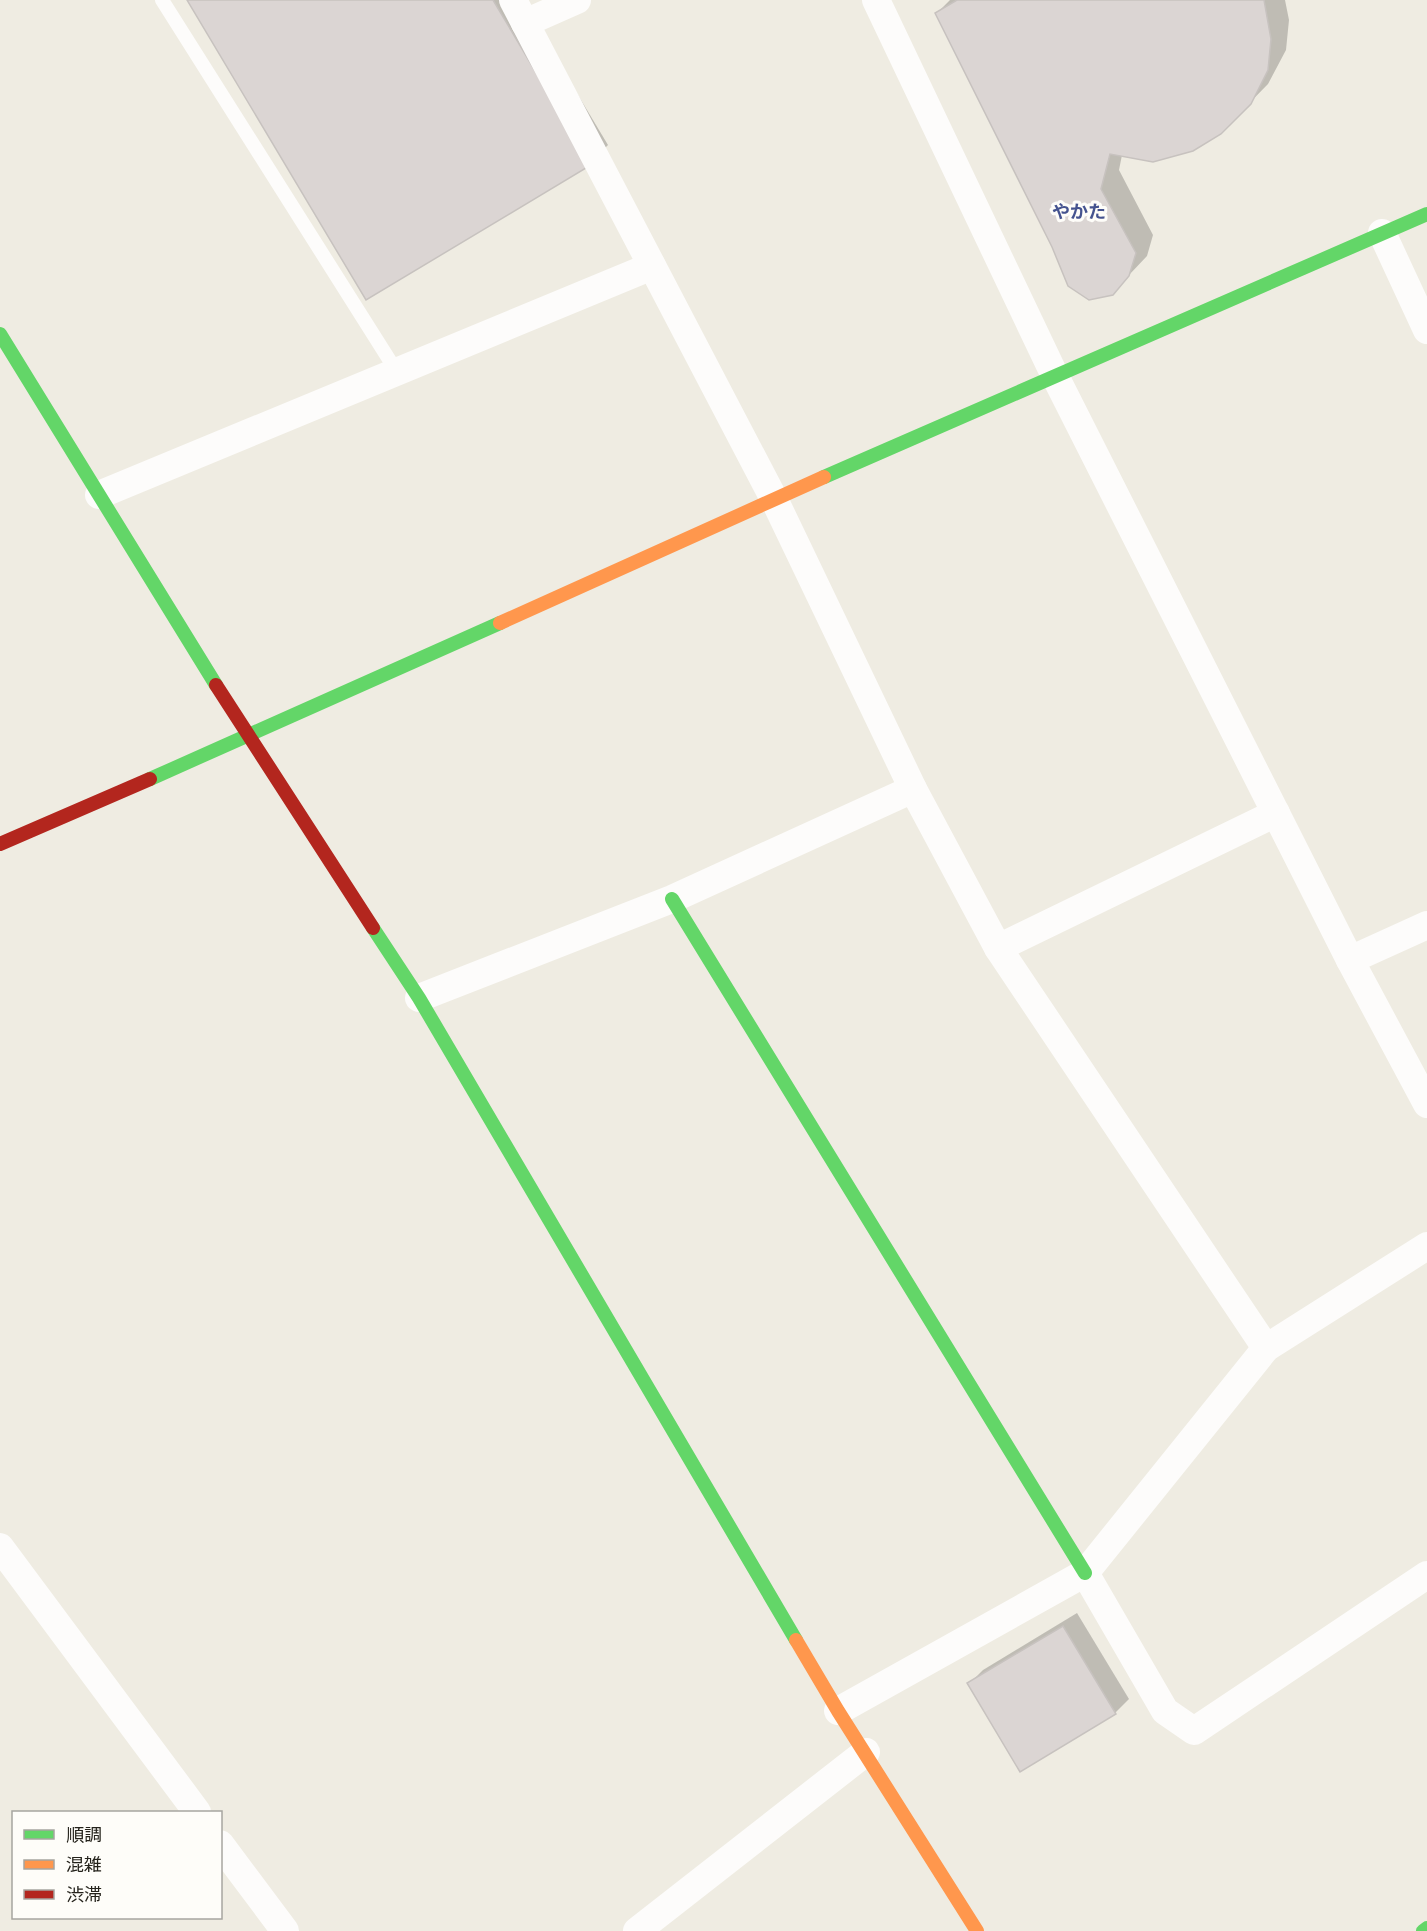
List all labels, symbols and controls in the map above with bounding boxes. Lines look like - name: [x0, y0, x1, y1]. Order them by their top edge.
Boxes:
- district label: やかた: [1052, 201, 1106, 223]
- legend: [12, 1811, 222, 1919]
- text: 順調: [66, 1824, 102, 1846]
- text: 混雑: [66, 1854, 102, 1876]
- text: 渋滞: [66, 1884, 102, 1906]

